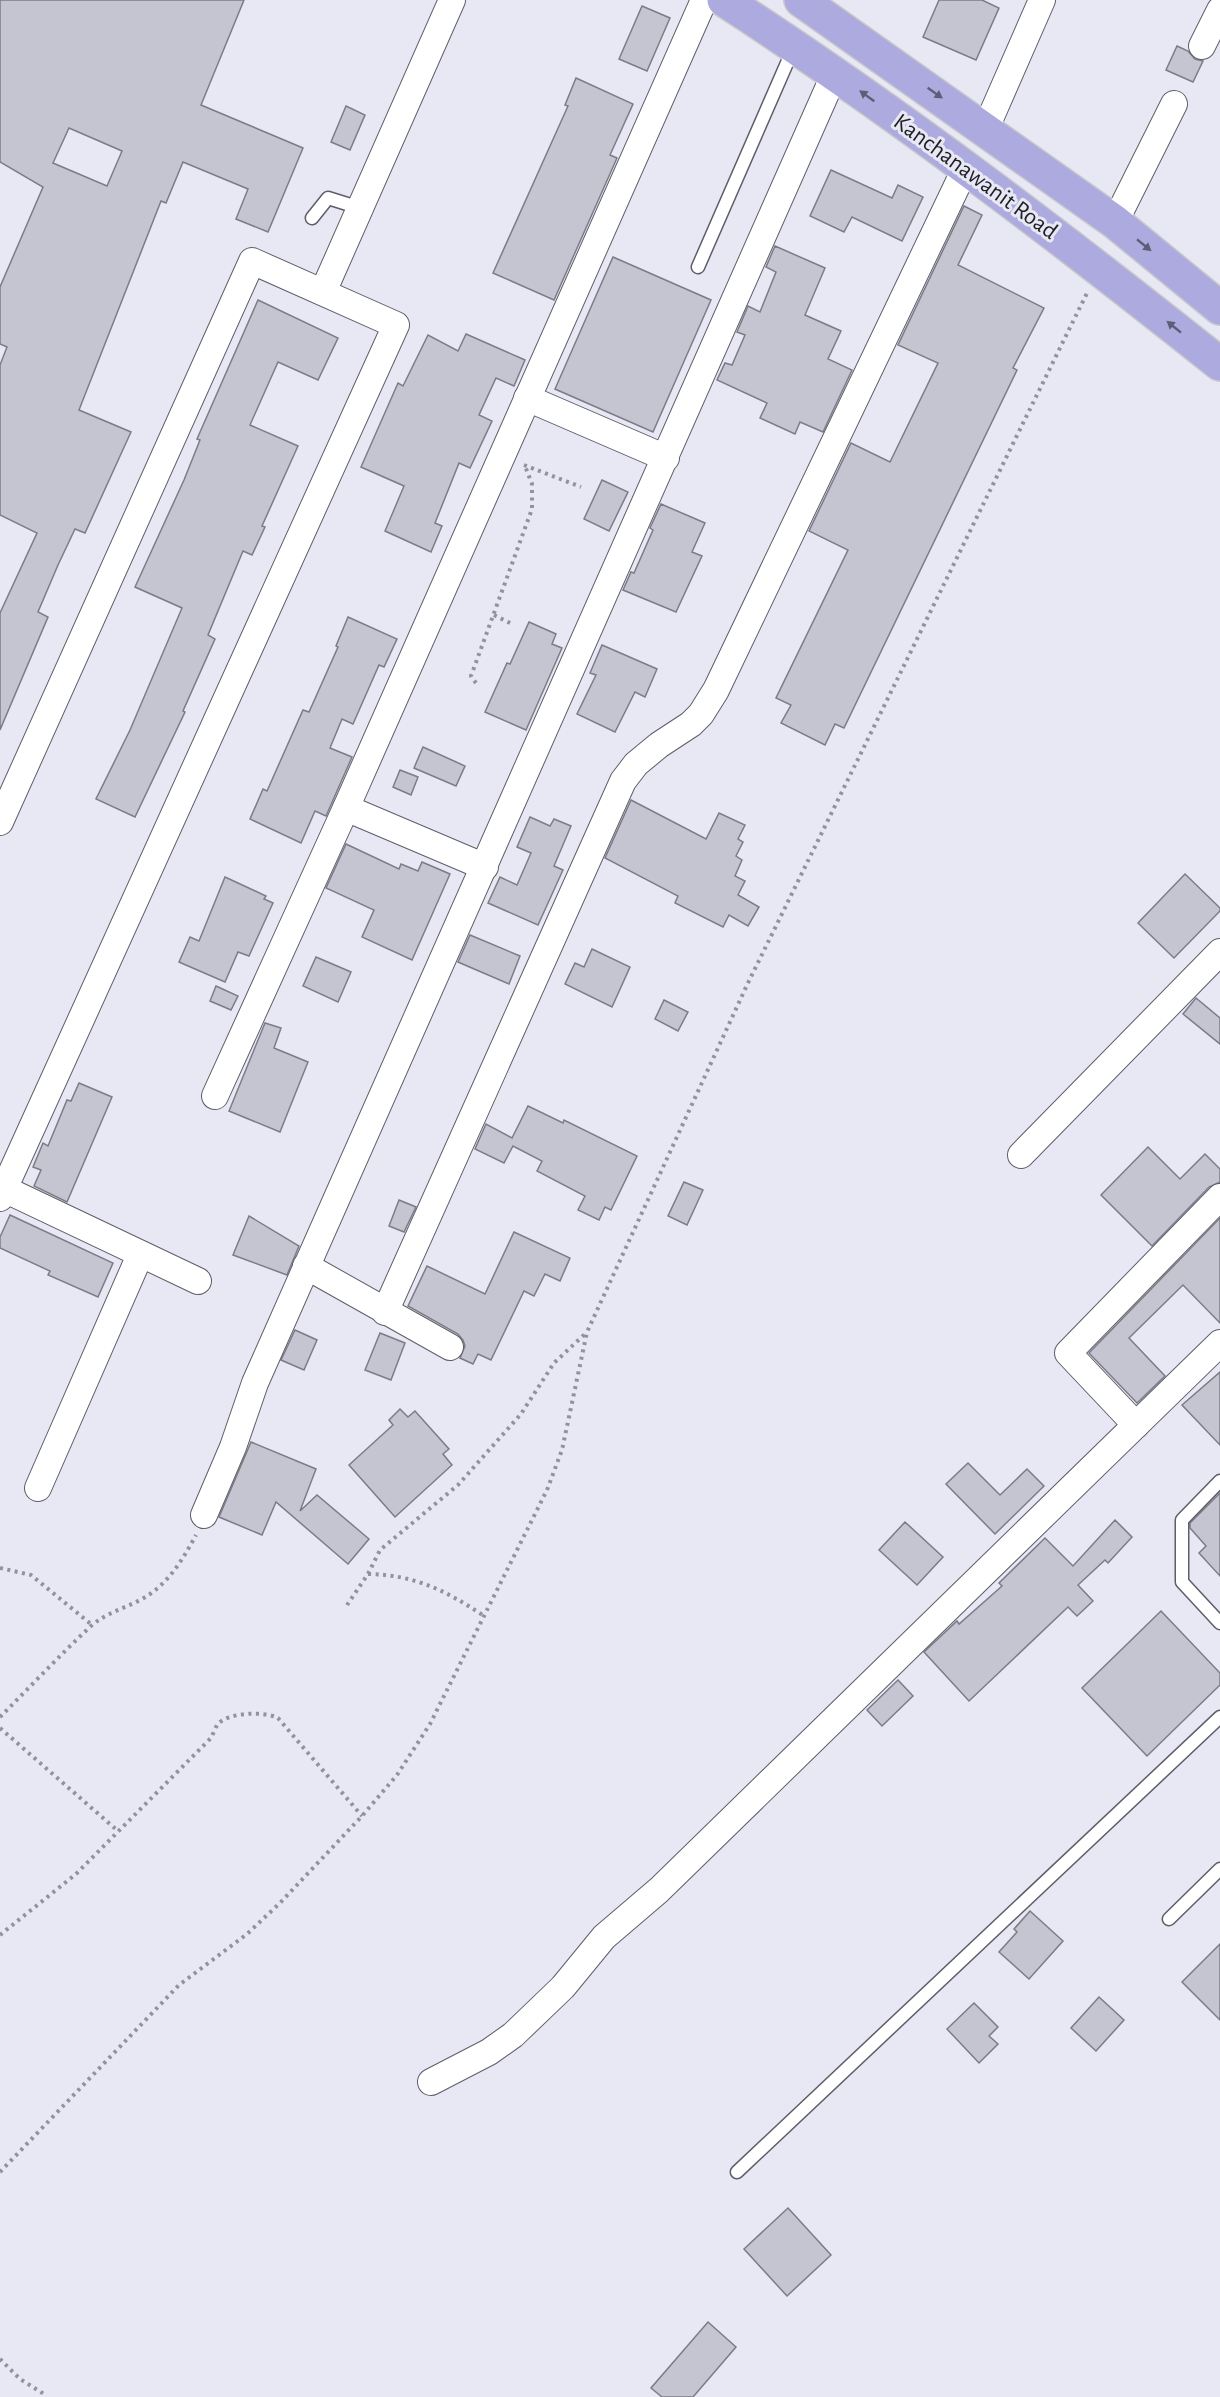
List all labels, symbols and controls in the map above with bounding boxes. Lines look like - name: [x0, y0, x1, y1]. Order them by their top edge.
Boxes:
- one-way arrow: [927, 87, 943, 99]
- one-way arrow: [860, 90, 876, 102]
- street label: Kanchanawanit Road: [889, 109, 1062, 244]
- one-way arrow: [1136, 239, 1152, 252]
- one-way arrow: [1166, 321, 1182, 334]

